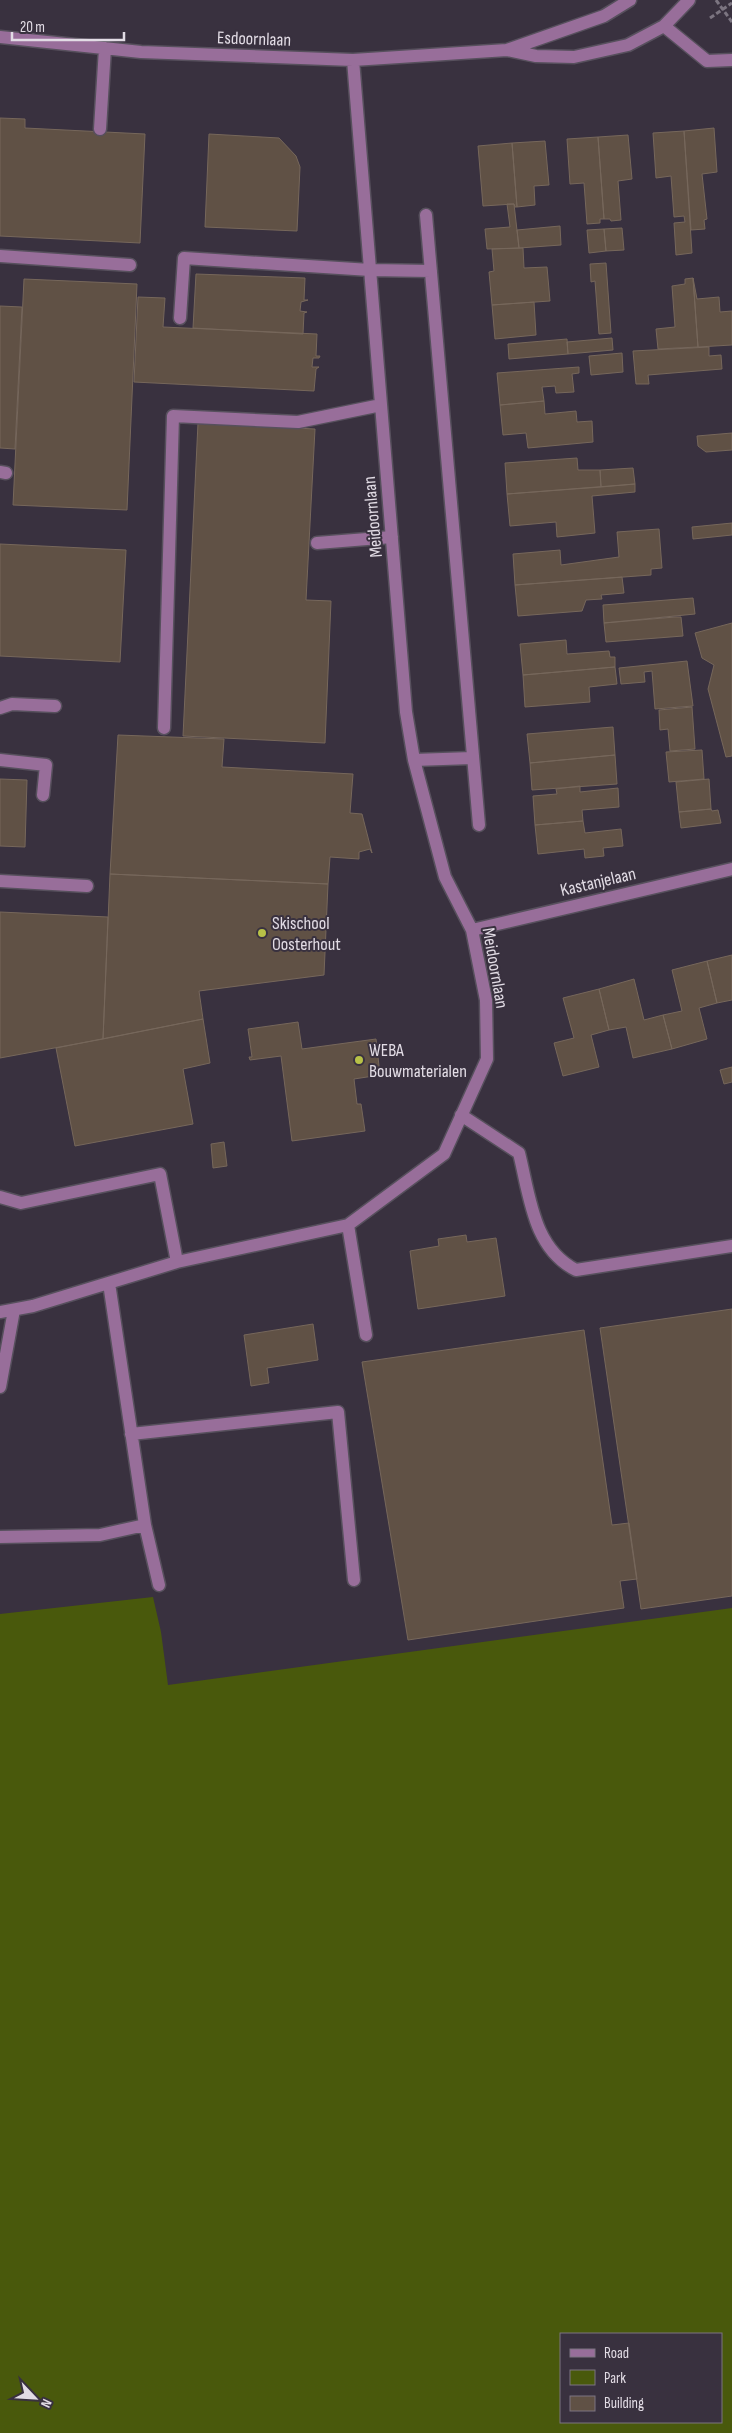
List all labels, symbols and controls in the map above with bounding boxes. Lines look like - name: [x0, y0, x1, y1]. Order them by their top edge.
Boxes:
- scale bar: [12, 10, 125, 42]
- text: 20 m: [20, 18, 45, 37]
- street label: Esdoornlaan: [217, 27, 291, 51]
- street label: Meidoornlaan: [359, 475, 387, 559]
- street label: Kastanjelaan: [558, 863, 638, 901]
- place label: Skischool Oosterhout: [272, 913, 341, 955]
- street label: Meidoornlaan: [478, 926, 512, 1010]
- marker: Skischool Oosterhout: [256, 927, 268, 939]
- place label: WEBA Bouwmaterialen: [369, 1040, 467, 1082]
- marker: WEBA Bouwmaterialen: [353, 1054, 365, 1066]
- legend: [560, 2333, 722, 2423]
- text: Road: [604, 2344, 629, 2363]
- text: Park: [604, 2369, 626, 2388]
- north arrow: [10, 2373, 60, 2423]
- text: Building: [604, 2394, 644, 2413]
- text: N: [37, 2396, 56, 2410]

